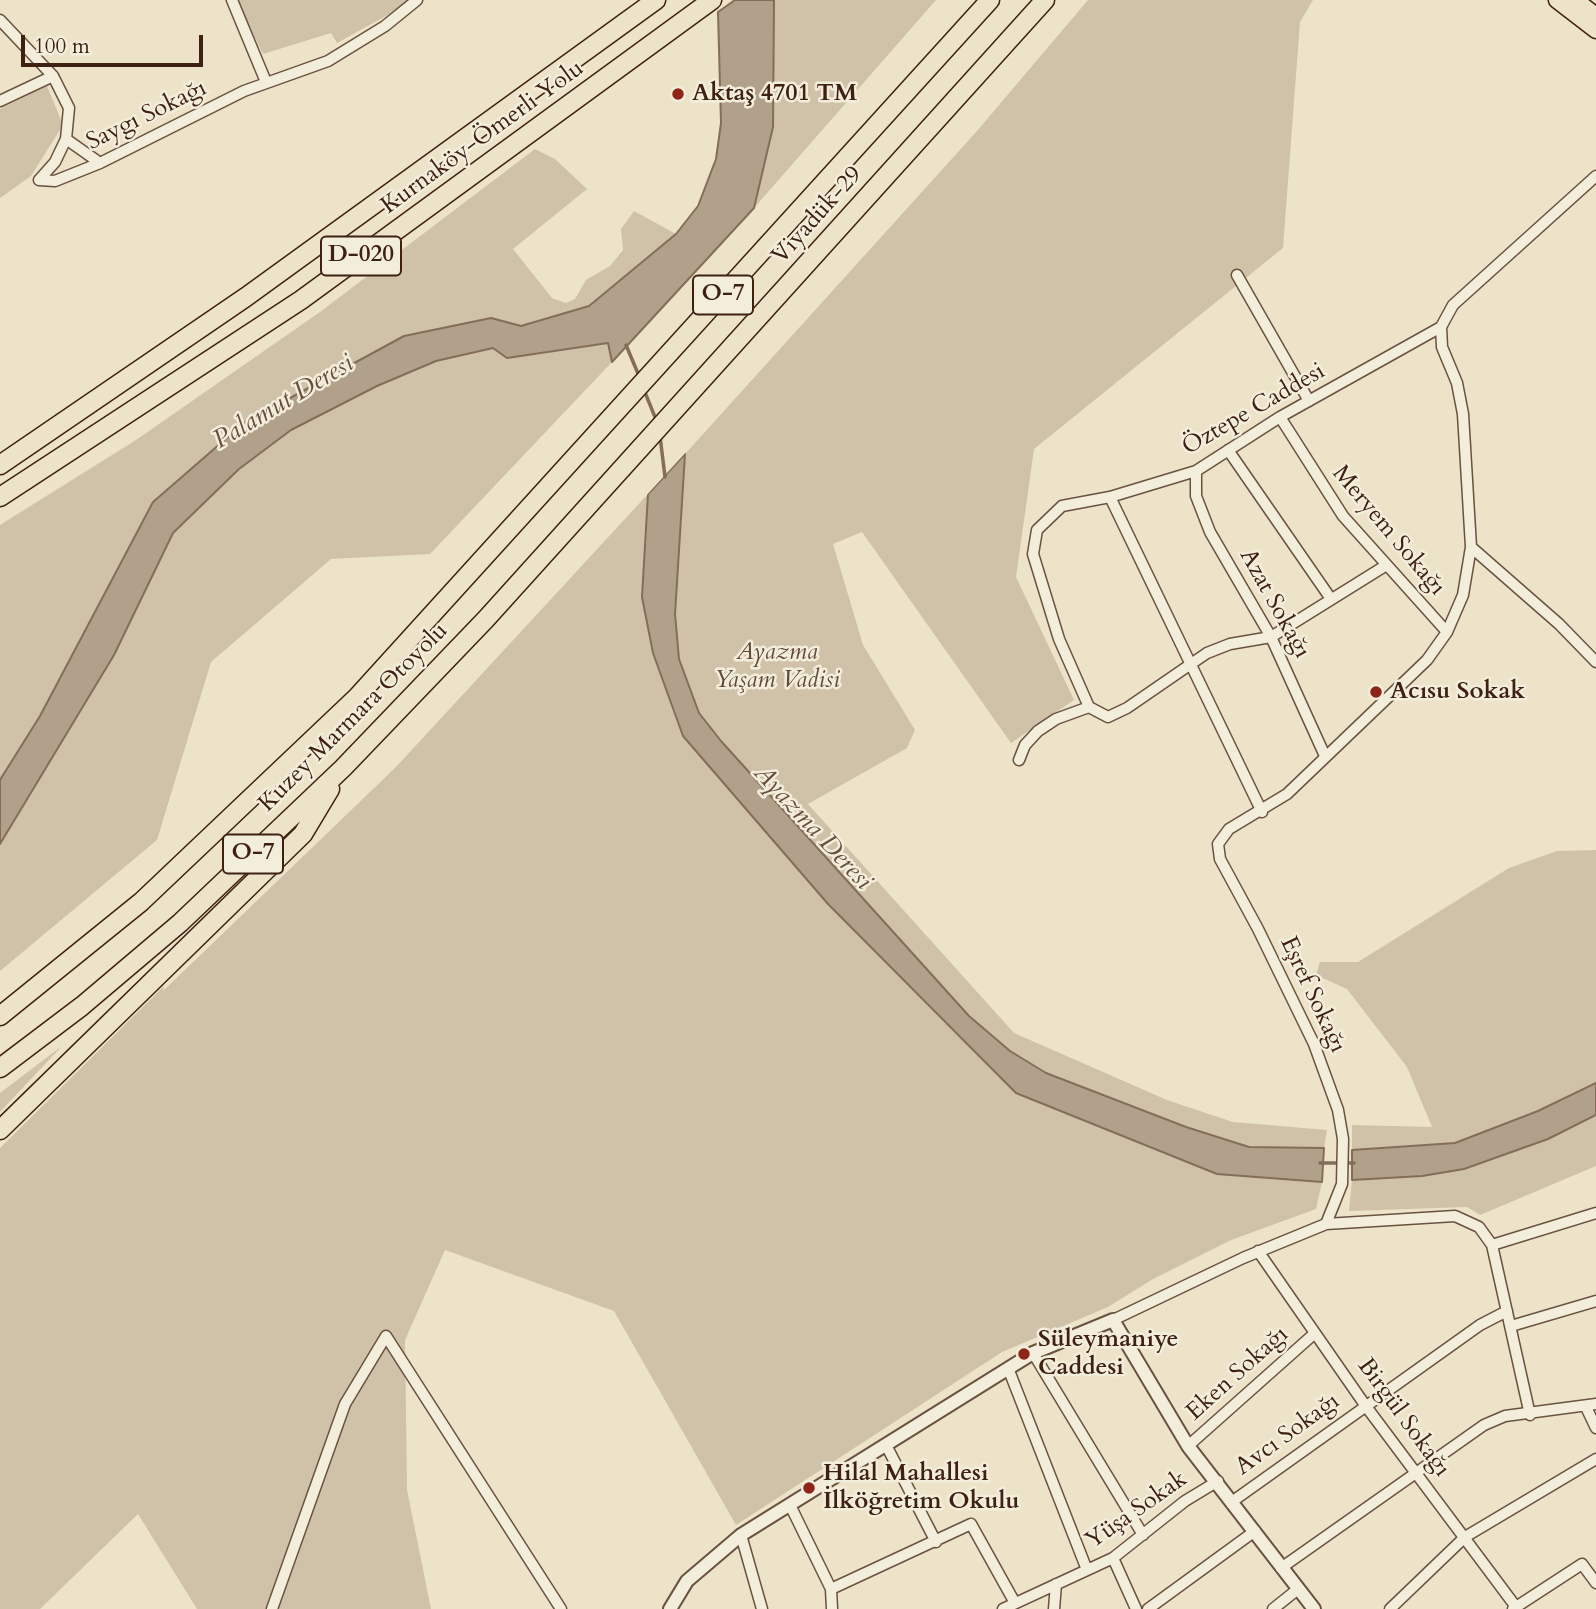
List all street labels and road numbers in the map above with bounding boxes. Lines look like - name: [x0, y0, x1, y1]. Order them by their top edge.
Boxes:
- street label: Kurnaköy-Ömerli Yolu: [376, 55, 590, 221]
- street label: Saygı Sokağı: [82, 75, 212, 157]
- street label: Viyadük-29: [767, 161, 869, 271]
- road number: D-020: [321, 236, 401, 276]
- road number: O-7: [693, 276, 753, 314]
- street label: Öztepe Caddesi: [1178, 358, 1330, 462]
- street label: Meryem Sokağı: [1325, 460, 1451, 602]
- street label: Azat Sokağı: [1232, 544, 1316, 664]
- street label: Kuzey Marmara Otoyolu: [253, 617, 455, 819]
- road number: O-7: [223, 834, 283, 874]
- street label: Eşref Sokağı: [1273, 932, 1351, 1058]
- street label: Eken Sokağı: [1181, 1321, 1295, 1427]
- street label: Birgül Sokağı: [1350, 1353, 1456, 1483]
- street label: Avcı Sokağı: [1230, 1388, 1346, 1482]
- street label: Yüşa Sokak: [1081, 1466, 1193, 1556]

